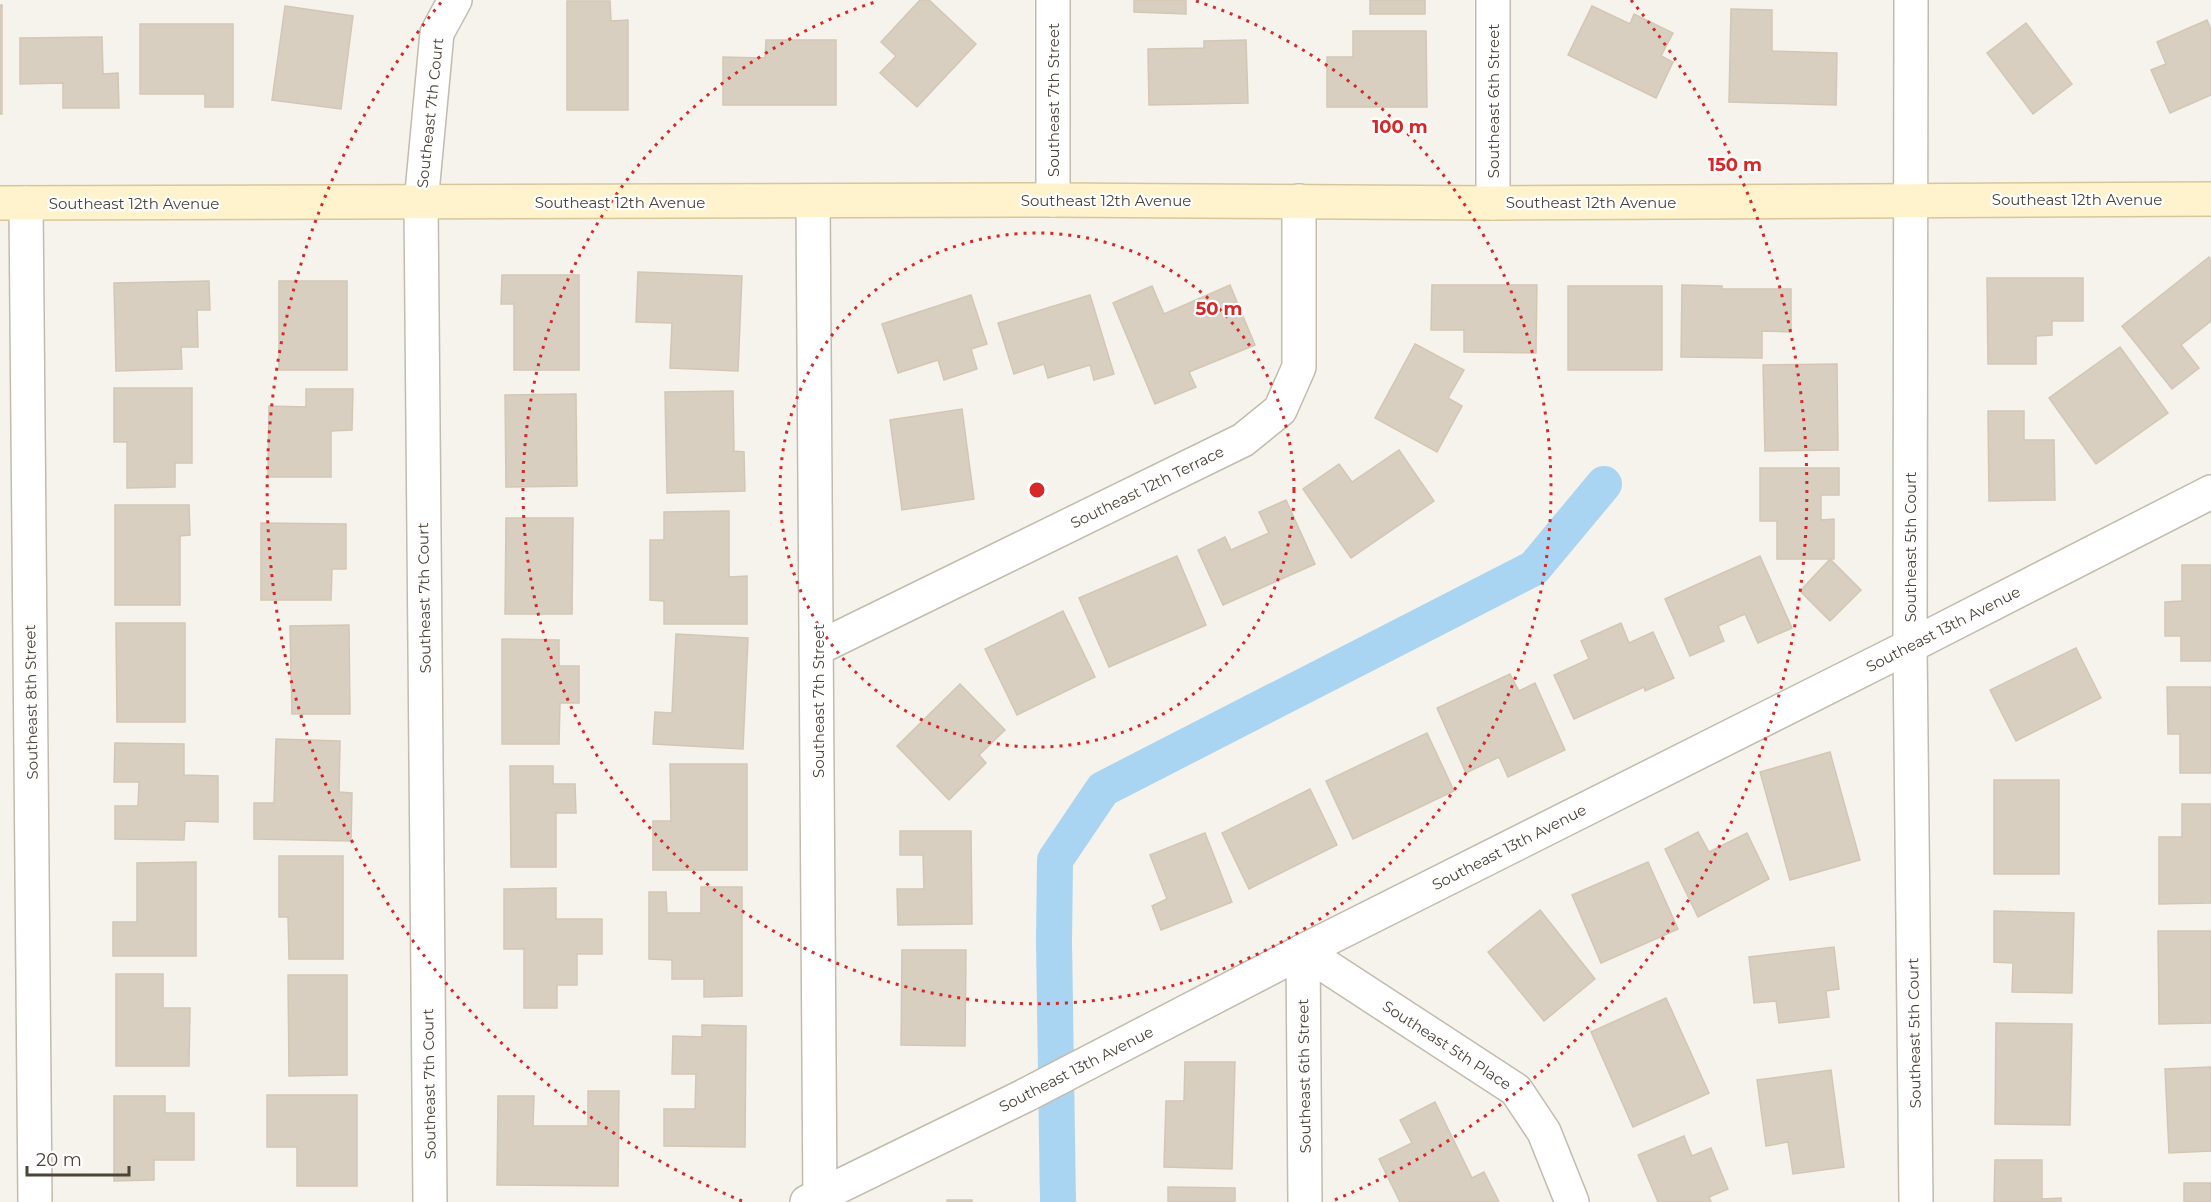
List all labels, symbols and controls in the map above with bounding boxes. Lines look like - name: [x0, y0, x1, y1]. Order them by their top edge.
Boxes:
- street label: Southeast 7th Street: [1044, 23, 1063, 177]
- street label: Southeast 6th Street: [1484, 24, 1503, 178]
- street label: Southeast 7th Court: [413, 37, 447, 189]
- text: 100 m: [1372, 116, 1428, 138]
- text: 150 m: [1708, 154, 1762, 176]
- street label: Southeast 12th Avenue: [1992, 190, 2162, 209]
- street label: Southeast 12th Avenue: [1021, 191, 1191, 210]
- street label: Southeast 12th Avenue: [535, 193, 705, 212]
- street label: Southeast 12th Avenue: [1506, 193, 1676, 212]
- street label: Southeast 12th Avenue: [49, 194, 219, 213]
- text: 50 m: [1196, 298, 1242, 320]
- street label: Southeast 12th Terrace: [1067, 442, 1227, 532]
- street label: Southeast 5th Court: [1901, 472, 1920, 622]
- centre of rings: [1027, 480, 1047, 500]
- street label: Southeast 7th Court: [413, 522, 435, 674]
- street label: Southeast 13th Avenue: [1863, 582, 2023, 676]
- street label: Southeast 8th Street: [20, 624, 42, 780]
- street label: Southeast 7th Street: [809, 624, 828, 778]
- street label: Southeast 13th Avenue: [1429, 800, 1589, 894]
- street label: Southeast 5th Court: [1903, 957, 1925, 1109]
- street label: Southeast 5th Place: [1379, 996, 1515, 1094]
- street label: Southeast 6th Street: [1293, 999, 1315, 1153]
- street label: Southeast 7th Court: [418, 1008, 440, 1160]
- street label: Southeast 13th Avenue: [996, 1022, 1156, 1116]
- scale bar: [27, 1139, 129, 1177]
- text: 20 m: [36, 1149, 82, 1171]

